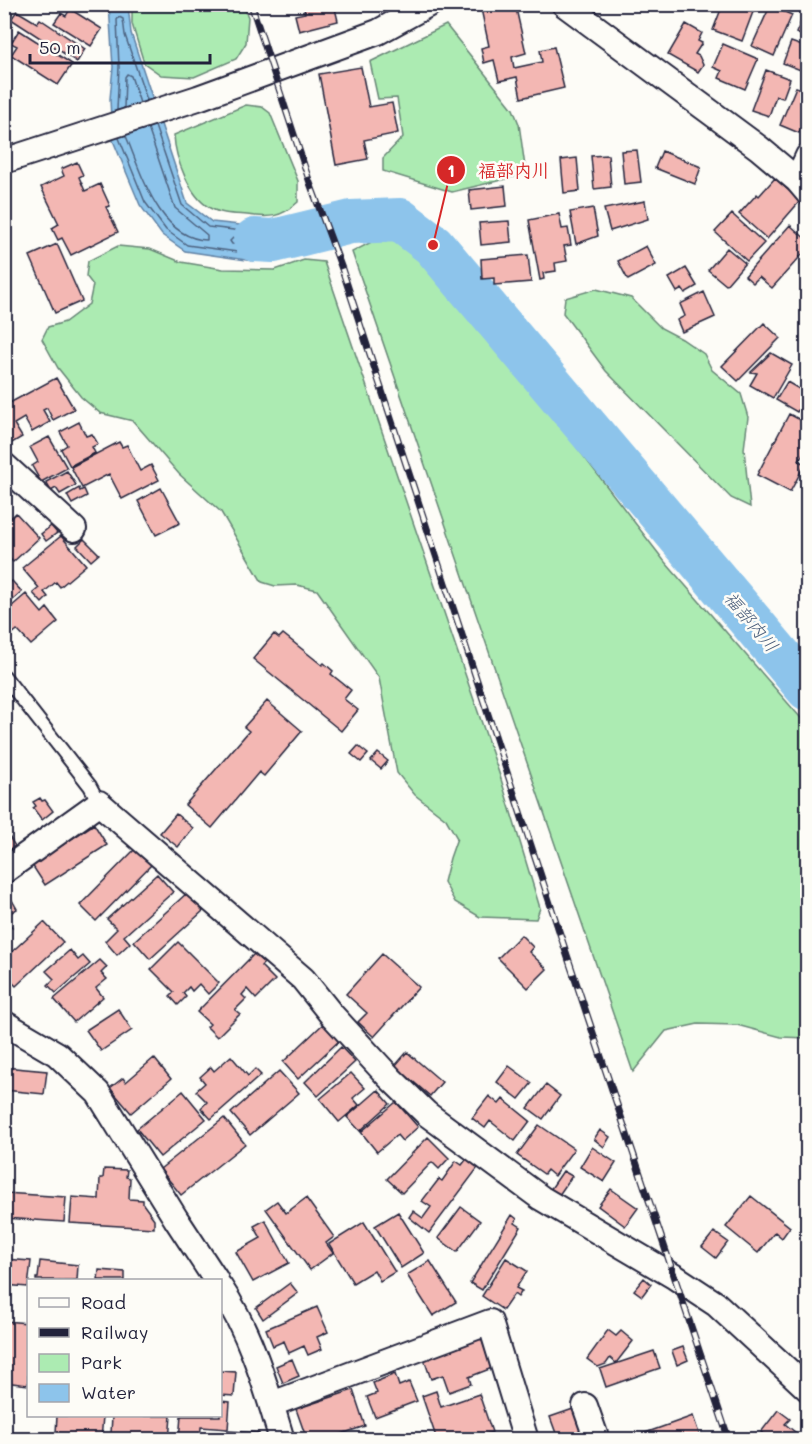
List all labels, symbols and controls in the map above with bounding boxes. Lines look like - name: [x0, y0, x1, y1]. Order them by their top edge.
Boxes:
- scale bar: [30, 27, 210, 65]
- text: 50 m: [39, 35, 81, 59]
- callout: 福部内川: [436, 152, 562, 188]
- text: 1: [447, 158, 455, 182]
- text: 福部内川: [478, 158, 550, 182]
- water label: 福部内川: [719, 586, 784, 657]
- legend: [27, 1279, 222, 1417]
- text: Road: [81, 1290, 126, 1314]
- text: Railway: [81, 1320, 148, 1344]
- text: Park: [81, 1350, 122, 1374]
- text: Water: [81, 1380, 136, 1404]

